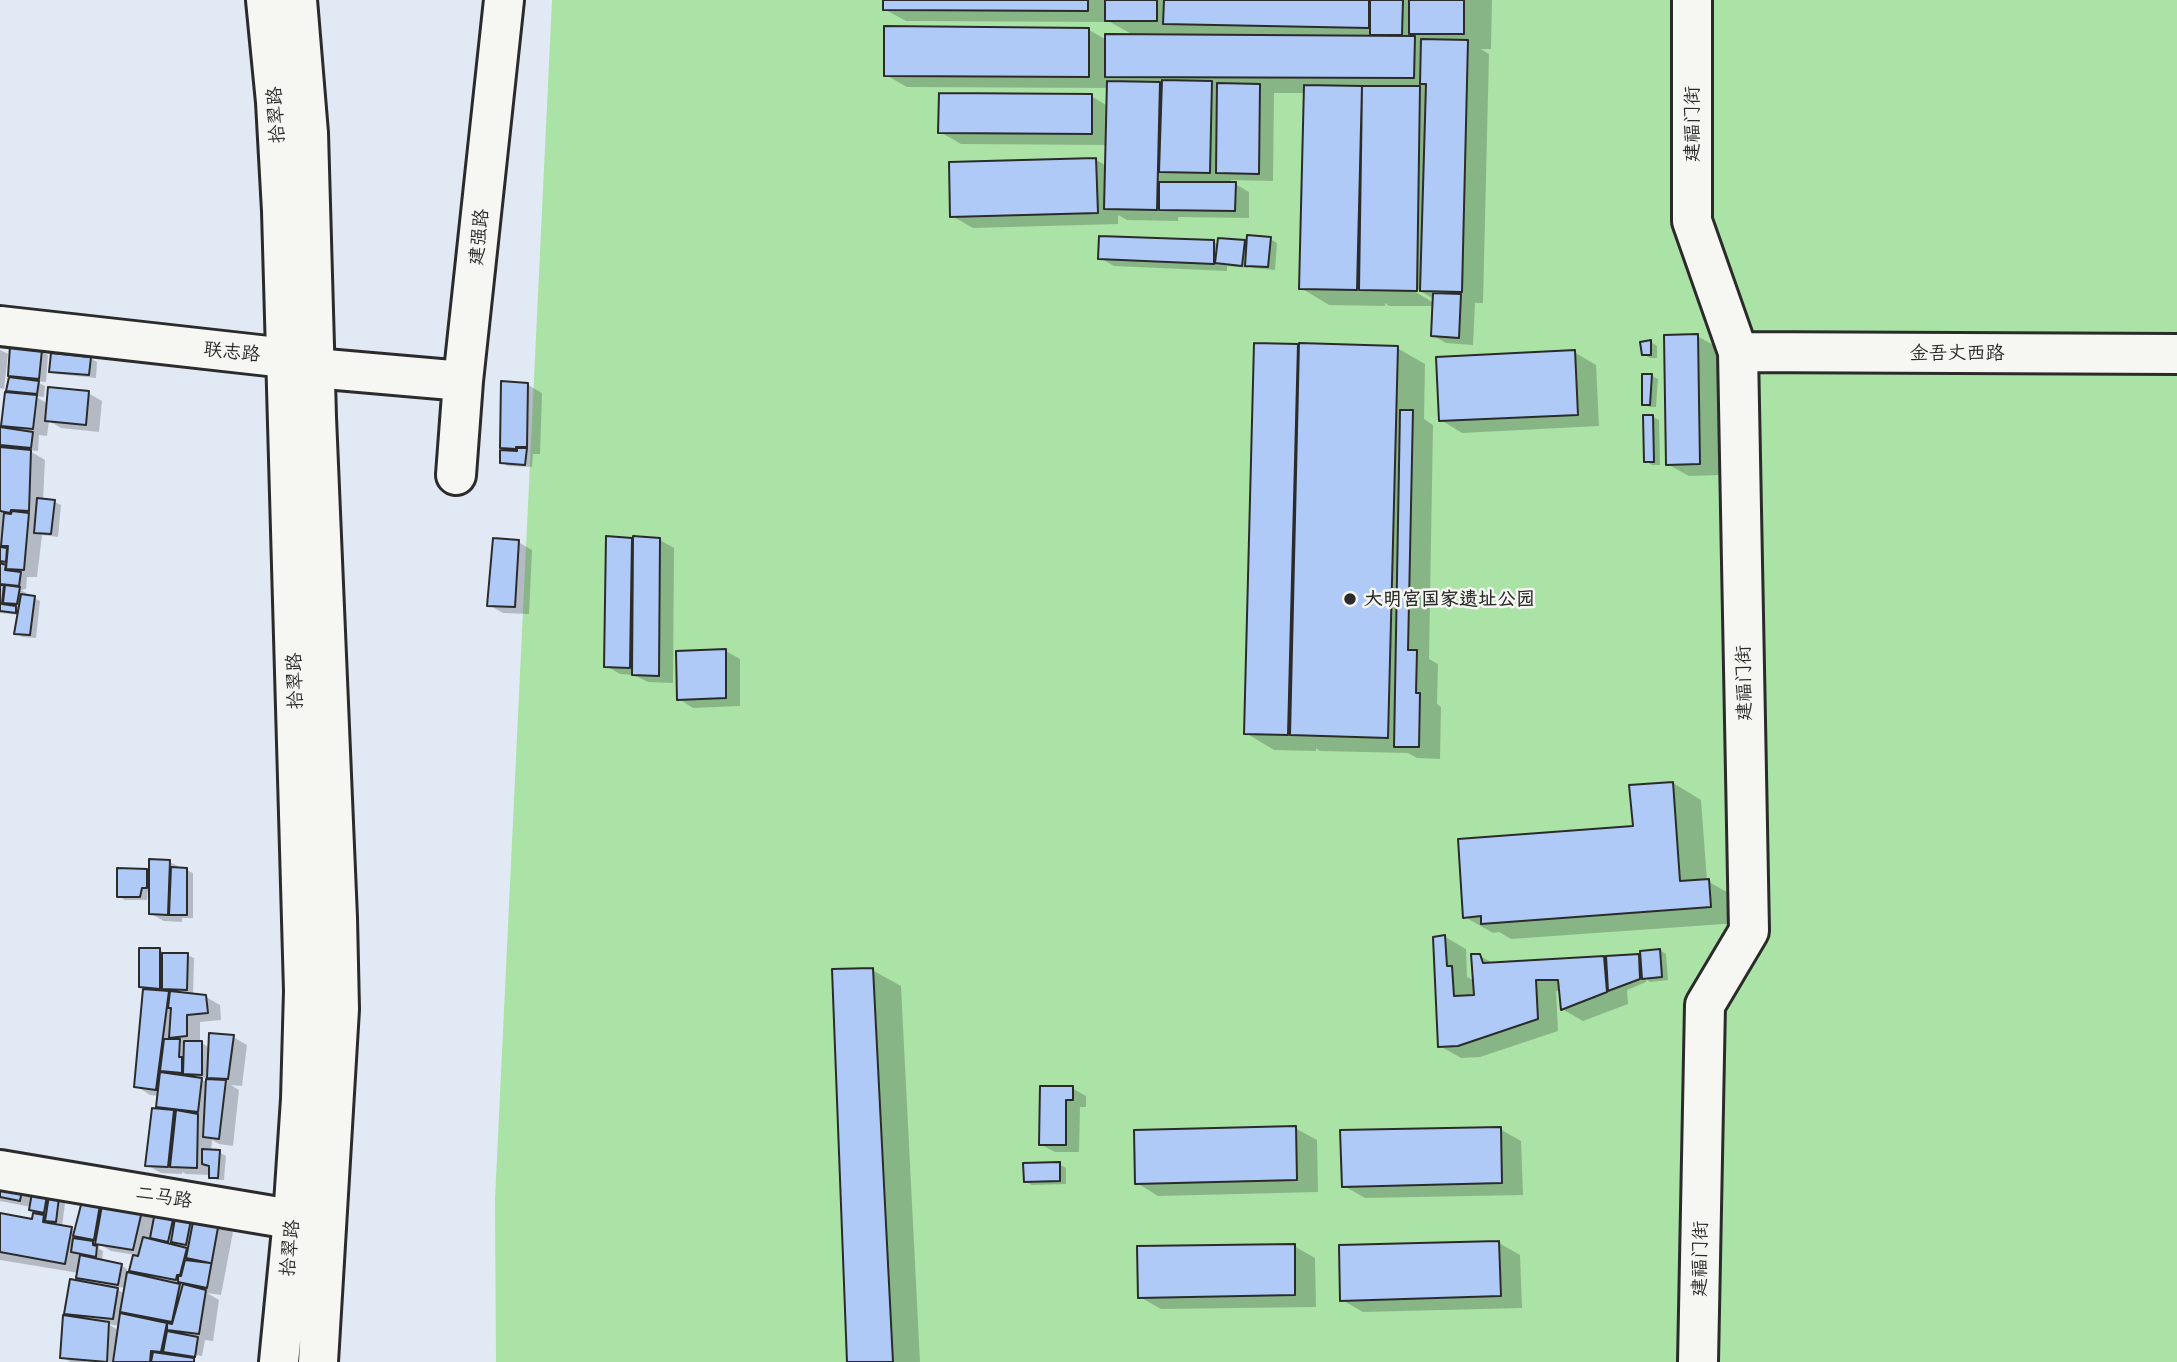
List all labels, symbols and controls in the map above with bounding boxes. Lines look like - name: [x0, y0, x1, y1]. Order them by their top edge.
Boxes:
- street label: 拾翠路: [263, 86, 289, 144]
- street label: 建福门街: [1681, 86, 1703, 162]
- street label: 建强路: [465, 207, 493, 267]
- street label: 联志路: [202, 338, 262, 366]
- street label: 金吾丈西路: [1910, 342, 2004, 364]
- place label: 大明宫国家遗址公园: [1364, 588, 1535, 610]
- marker: 大明宫国家遗址公园: [1342, 591, 1358, 607]
- street label: 建福门街: [1732, 645, 1756, 721]
- street label: 拾翠路: [283, 652, 307, 710]
- street label: 二马路: [134, 1181, 194, 1213]
- street label: 拾翠路: [276, 1219, 304, 1277]
- street label: 建福门街: [1688, 1221, 1712, 1297]

